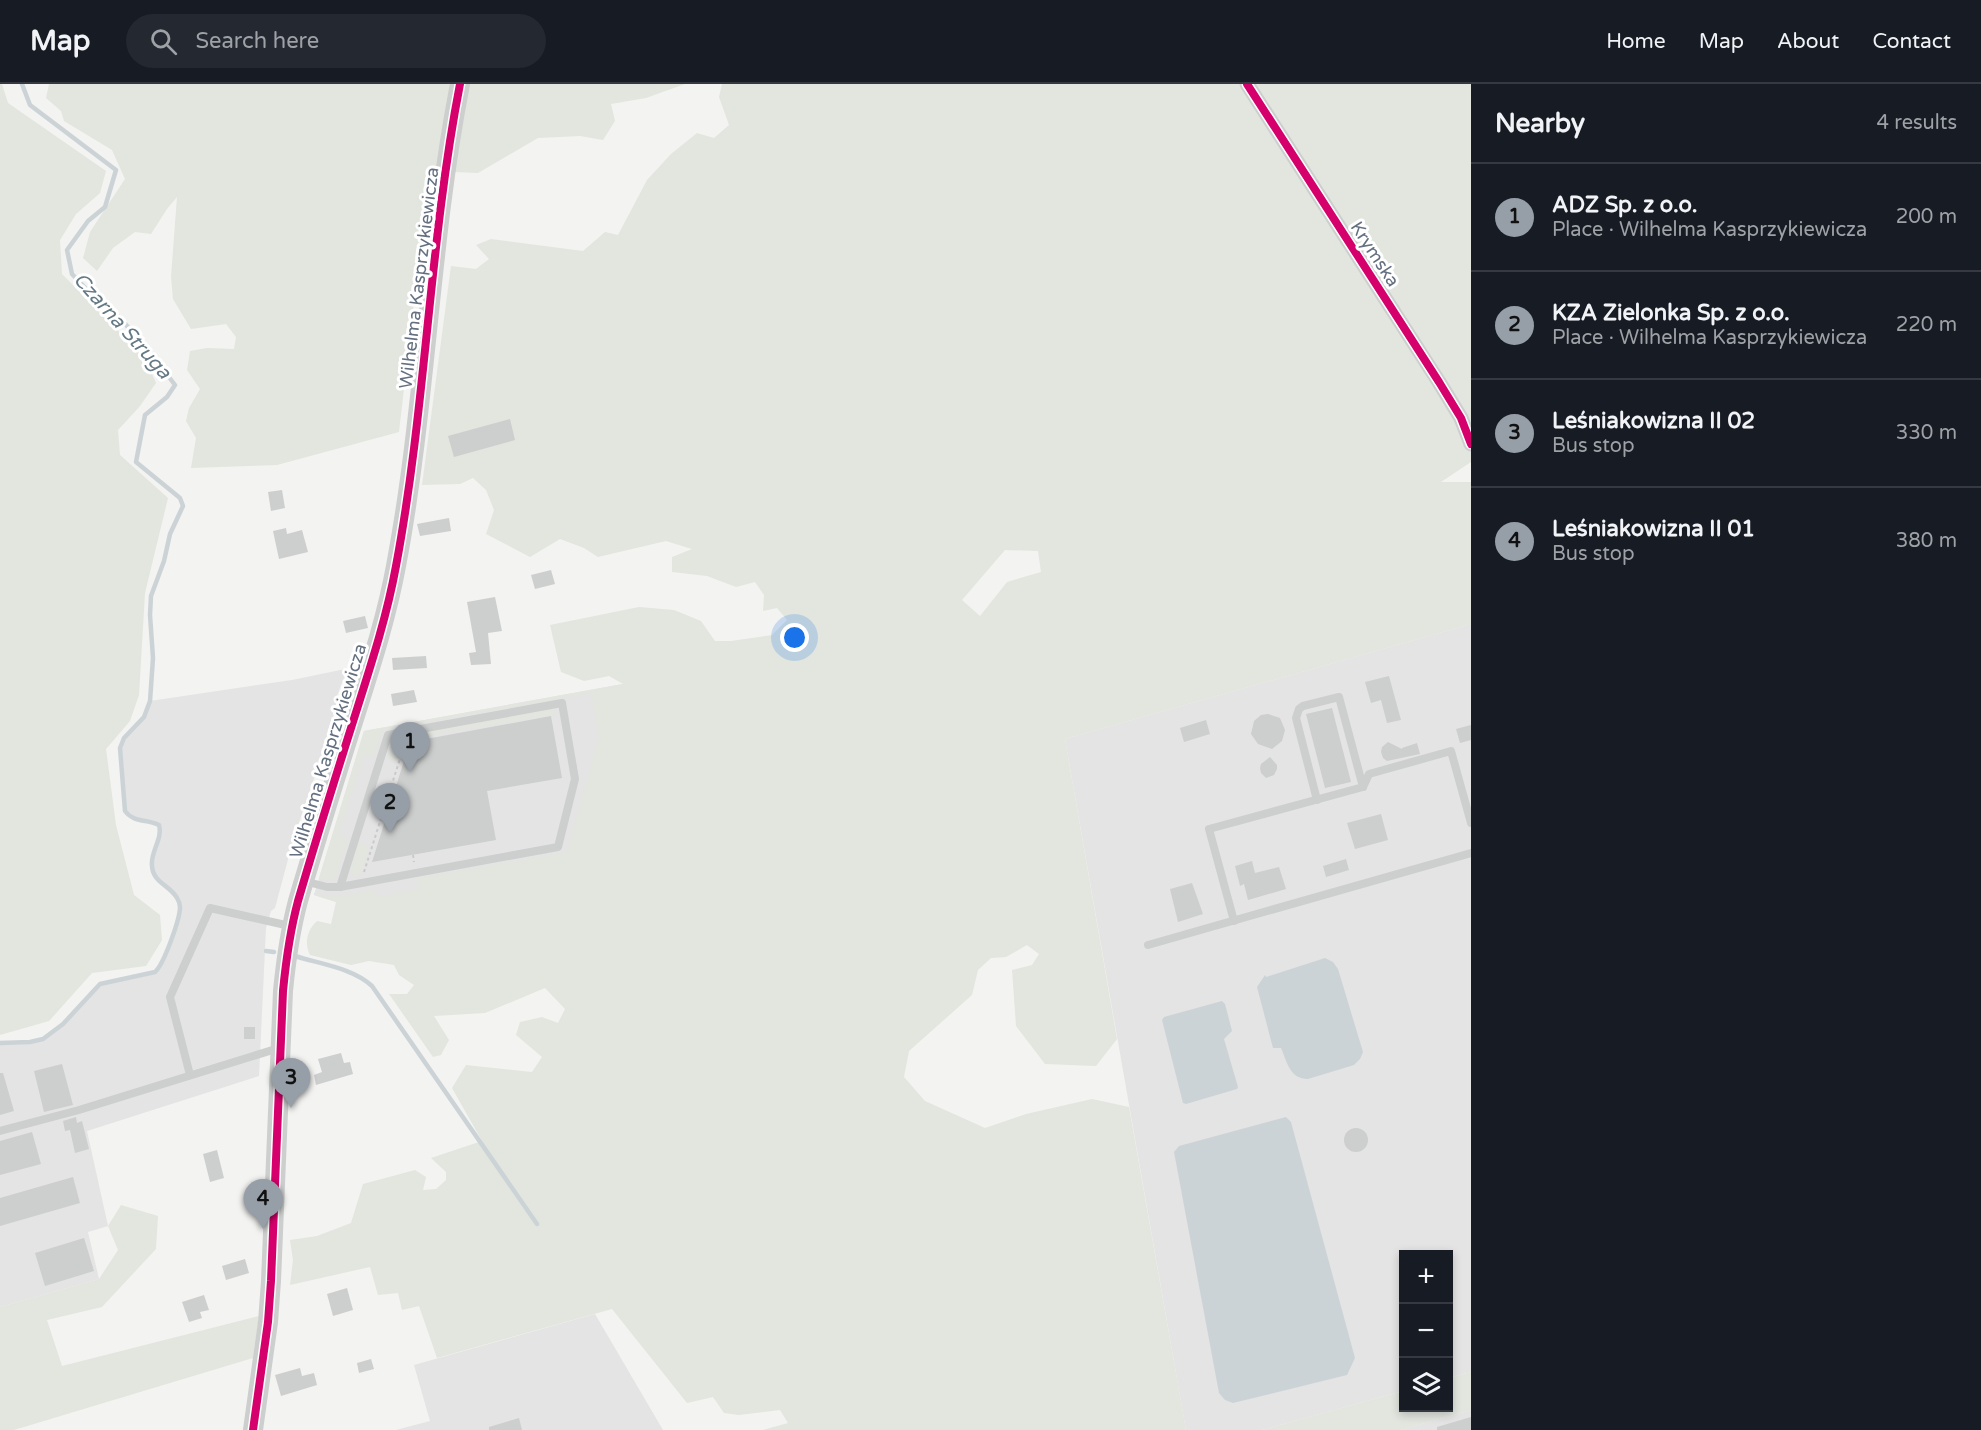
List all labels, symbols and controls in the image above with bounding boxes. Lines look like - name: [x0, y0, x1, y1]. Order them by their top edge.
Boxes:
- search box: [126, 14, 546, 68]
- text: Map: [30, 24, 90, 58]
- icon: search: [147, 25, 180, 58]
- text: Search here: [195, 28, 319, 54]
- text: Home: [1606, 29, 1666, 54]
- text: Map: [1699, 29, 1744, 54]
- text: About: [1777, 29, 1839, 54]
- text: Contact: [1872, 29, 1951, 54]
- text: Nearby: [1495, 108, 1585, 139]
- text: 4 results: [1877, 111, 1957, 135]
- street label: Wilhelma Kasprzykiewicza: [394, 166, 444, 390]
- text: ADZ Sp. z o.o.: [1552, 192, 1697, 218]
- text: 1: [1508, 205, 1521, 229]
- text: 200 m: [1896, 205, 1957, 229]
- street label: Krymska: [1346, 217, 1404, 291]
- text: Place · Wilhelma Kasprzykiewicza: [1552, 218, 1867, 242]
- water label: Czarna Struga: [68, 268, 176, 385]
- text: KZA Zielonka Sp. z o.o.: [1552, 300, 1790, 326]
- text: 2: [1508, 313, 1521, 337]
- text: 220 m: [1896, 313, 1957, 337]
- text: Place · Wilhelma Kasprzykiewicza: [1552, 326, 1867, 350]
- text: Leśniakowizna II 02: [1552, 408, 1755, 434]
- text: 3: [1508, 421, 1521, 445]
- text: 330 m: [1896, 421, 1957, 445]
- text: Bus stop: [1552, 434, 1635, 458]
- text: Leśniakowizna II 01: [1552, 516, 1755, 542]
- text: 4: [1508, 529, 1521, 553]
- text: 380 m: [1896, 529, 1957, 553]
- text: Bus stop: [1552, 542, 1635, 566]
- your location: [780, 623, 809, 652]
- street label: Wilhelma Kasprzykiewicza: [285, 641, 371, 861]
- pin: 1: [390, 722, 430, 772]
- pin: 2: [370, 784, 410, 833]
- pin: 3: [272, 1058, 310, 1108]
- pin: 4: [244, 1180, 282, 1229]
- map controls: [1399, 1250, 1453, 1412]
- button: +: [1399, 1250, 1453, 1304]
- button: −: [1399, 1304, 1453, 1358]
- button: layers: [1399, 1358, 1453, 1412]

